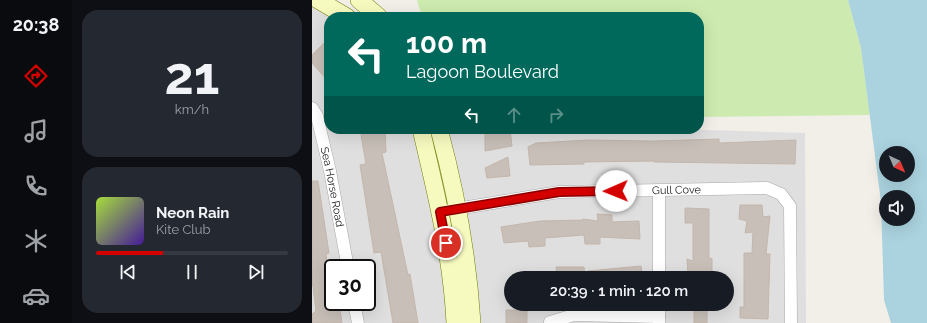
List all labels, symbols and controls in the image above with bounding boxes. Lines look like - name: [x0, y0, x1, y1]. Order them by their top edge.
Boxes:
- text: 20:38: [13, 14, 59, 35]
- text: 100 m: [406, 27, 487, 60]
- icon: left: [340, 28, 392, 80]
- text: 21: [164, 45, 220, 106]
- text: Lagoon Boulevard: [406, 61, 559, 82]
- icon: directions: [22, 62, 50, 90]
- text: km/h: [175, 102, 209, 117]
- icon: left: [461, 104, 483, 126]
- icon: ahead: [503, 104, 525, 126]
- icon: right: [545, 104, 567, 126]
- icon: music: [22, 117, 50, 145]
- street label: Sea Horse Road: [318, 145, 347, 228]
- north arrow: [879, 146, 915, 182]
- map controls: [879, 146, 915, 226]
- position arrow: [595, 170, 637, 212]
- icon: phone: [22, 172, 50, 200]
- street label: Gull Cove: [652, 183, 702, 197]
- button: sound: [879, 190, 915, 226]
- text: Neon Rain: [156, 204, 229, 222]
- text: Kite Club: [156, 222, 211, 237]
- pin: [429, 226, 463, 260]
- icon: climate: [22, 227, 50, 255]
- icon: arrive: [435, 232, 457, 254]
- speed limit sign: 30: [324, 259, 376, 311]
- icon: previous: [117, 261, 139, 283]
- icon: pause: [181, 261, 203, 283]
- icon: next: [245, 261, 267, 283]
- icon: car: [22, 282, 50, 310]
- text: 20:39 · 1 min · 120 m: [550, 282, 688, 300]

